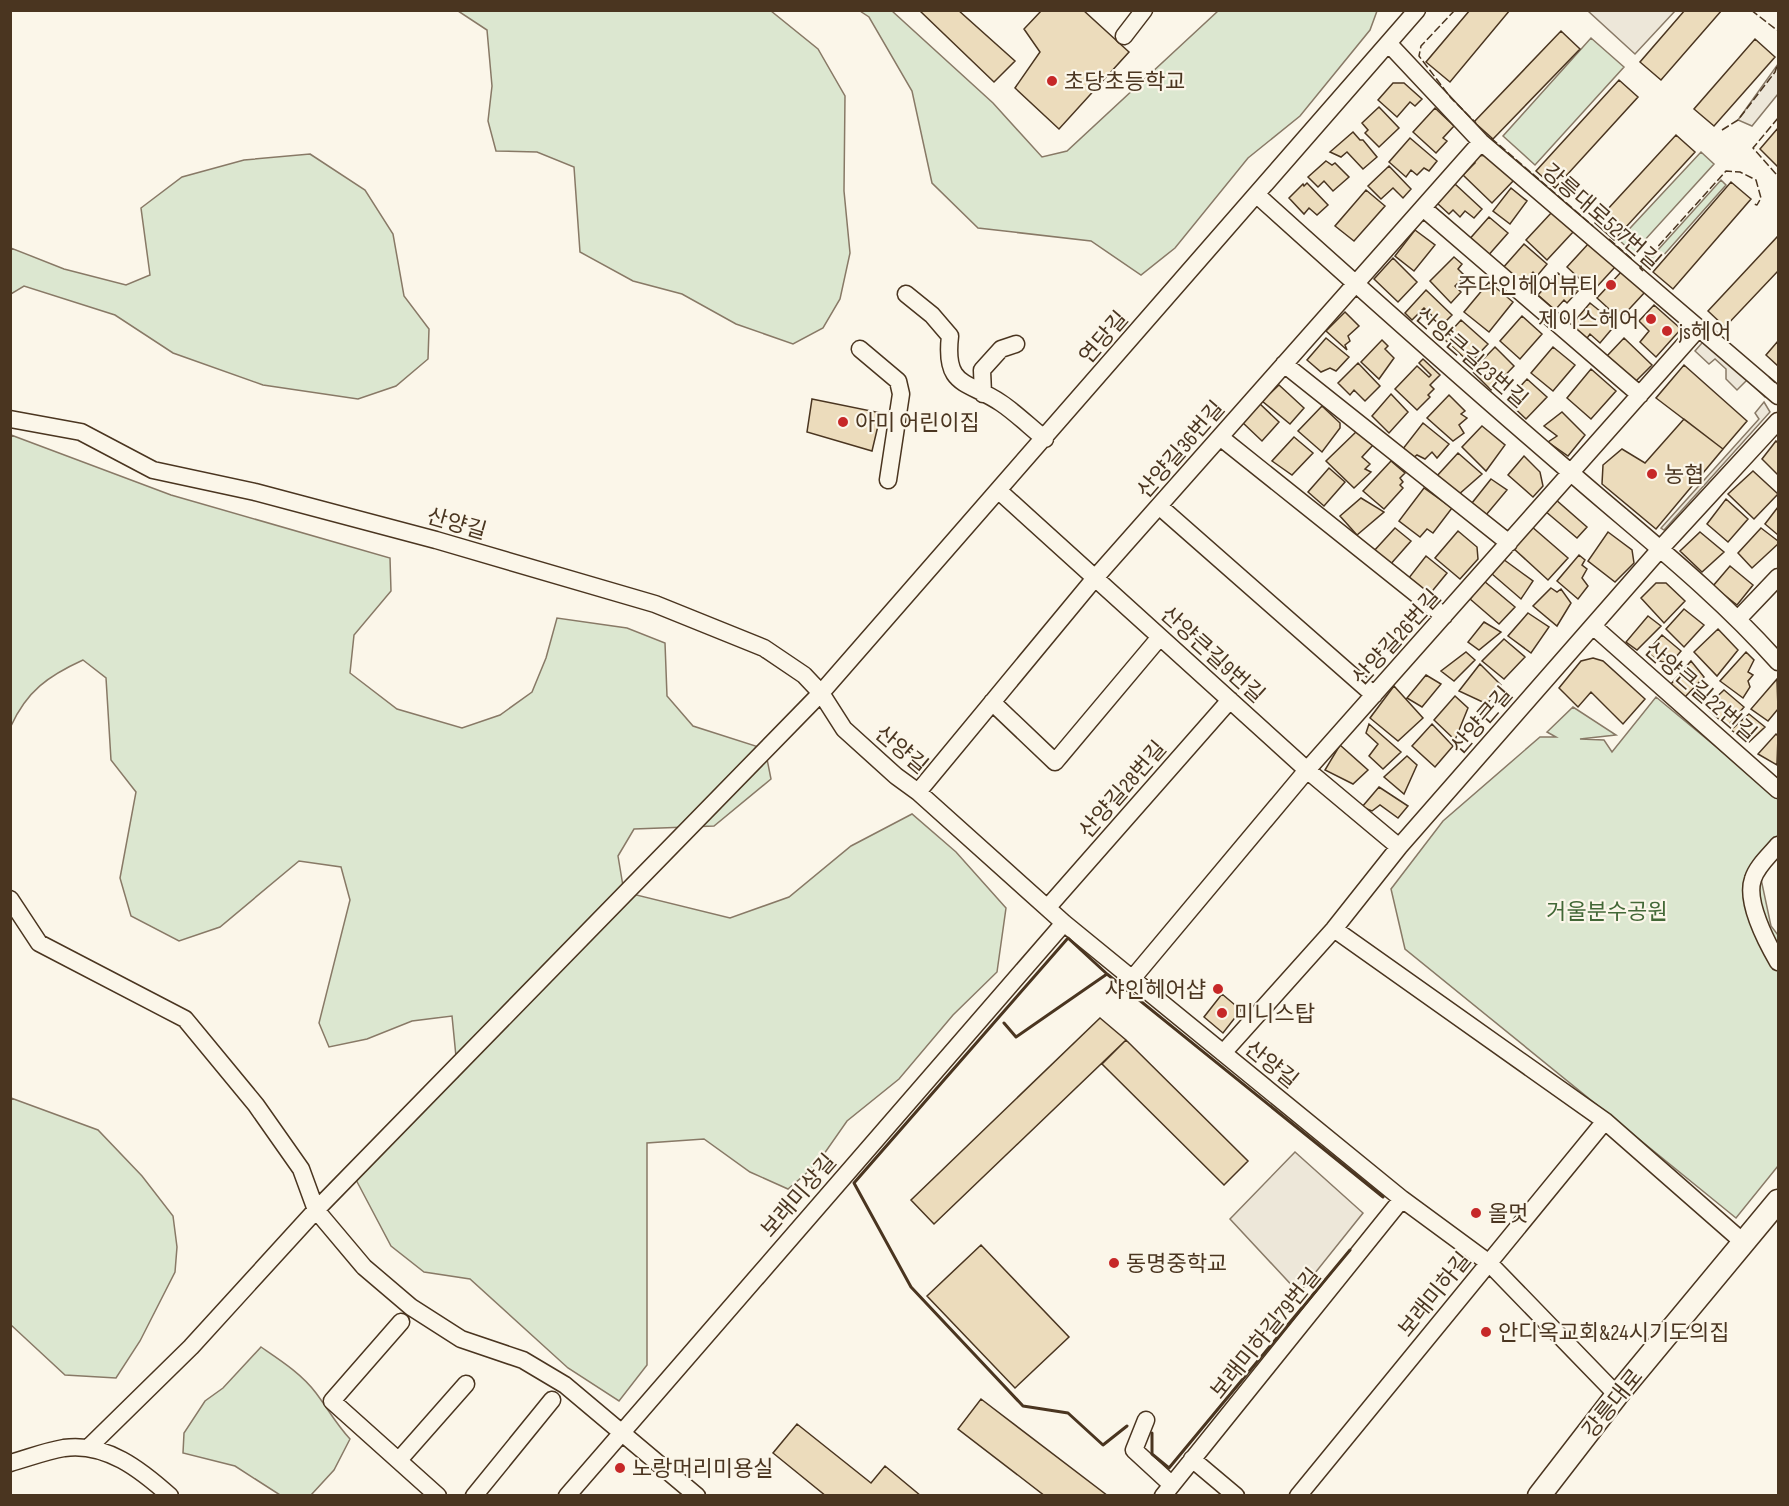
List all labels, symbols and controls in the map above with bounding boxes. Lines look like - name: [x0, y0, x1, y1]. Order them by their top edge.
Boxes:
- place label: 초당초등학교: [1064, 69, 1185, 96]
- marker: 초당초등학교: [1045, 74, 1059, 88]
- street label: 강릉대로527번길: [1536, 158, 1666, 276]
- place label: 주다인헤어뷰티: [1457, 273, 1599, 300]
- marker: 주다인헤어뷰티: [1604, 278, 1618, 292]
- street label: 산양큰길23번길: [1409, 302, 1533, 414]
- street label: 연당길: [1074, 306, 1134, 370]
- place label: 제이스헤어: [1538, 307, 1639, 334]
- marker: 제이스헤어: [1644, 312, 1658, 326]
- place label: js헤어: [1678, 319, 1731, 346]
- marker: js헤어: [1660, 324, 1674, 338]
- street label: 산양길36번길: [1132, 396, 1231, 504]
- place label: 아미 어린이집: [855, 410, 980, 437]
- marker: 아미 어린이집: [836, 415, 850, 429]
- place label: 농협: [1664, 462, 1704, 489]
- marker: 농협: [1645, 467, 1659, 481]
- street label: 산양길: [424, 503, 489, 546]
- street label: 산양길26번길: [1347, 584, 1447, 692]
- street label: 산양큰길9번길: [1154, 601, 1270, 709]
- street label: 산양큰길22번길: [1638, 636, 1762, 748]
- street label: 산양큰길: [1445, 682, 1519, 760]
- street label: 산양길: [869, 720, 933, 780]
- street label: 산양길28번길: [1074, 736, 1173, 844]
- park label: 거울분수공원: [1546, 899, 1668, 926]
- place label: 샤인헤어샵: [1105, 977, 1206, 1004]
- marker: 샤인헤어샵: [1211, 982, 1225, 996]
- place label: 미니스탑: [1234, 1001, 1315, 1028]
- marker: 미니스탑: [1215, 1006, 1229, 1020]
- street label: 산양길: [1239, 1036, 1303, 1095]
- street label: 보래미상길: [756, 1149, 843, 1243]
- place label: 올멋: [1488, 1201, 1528, 1228]
- marker: 올멋: [1469, 1206, 1483, 1220]
- street label: 보래미하길: [1393, 1247, 1478, 1343]
- place label: 동명중학교: [1126, 1251, 1227, 1278]
- marker: 동명중학교: [1107, 1256, 1121, 1270]
- street label: 보래미하길79번길: [1205, 1263, 1327, 1405]
- place label: 안디옥교회&24시기도의집: [1498, 1320, 1730, 1347]
- marker: 안디옥교회&24시기도의집: [1479, 1325, 1493, 1339]
- street label: 강릉대로: [1577, 1364, 1649, 1444]
- place label: 노랑머리미용실: [632, 1456, 774, 1483]
- marker: 노랑머리미용실: [613, 1461, 627, 1475]

